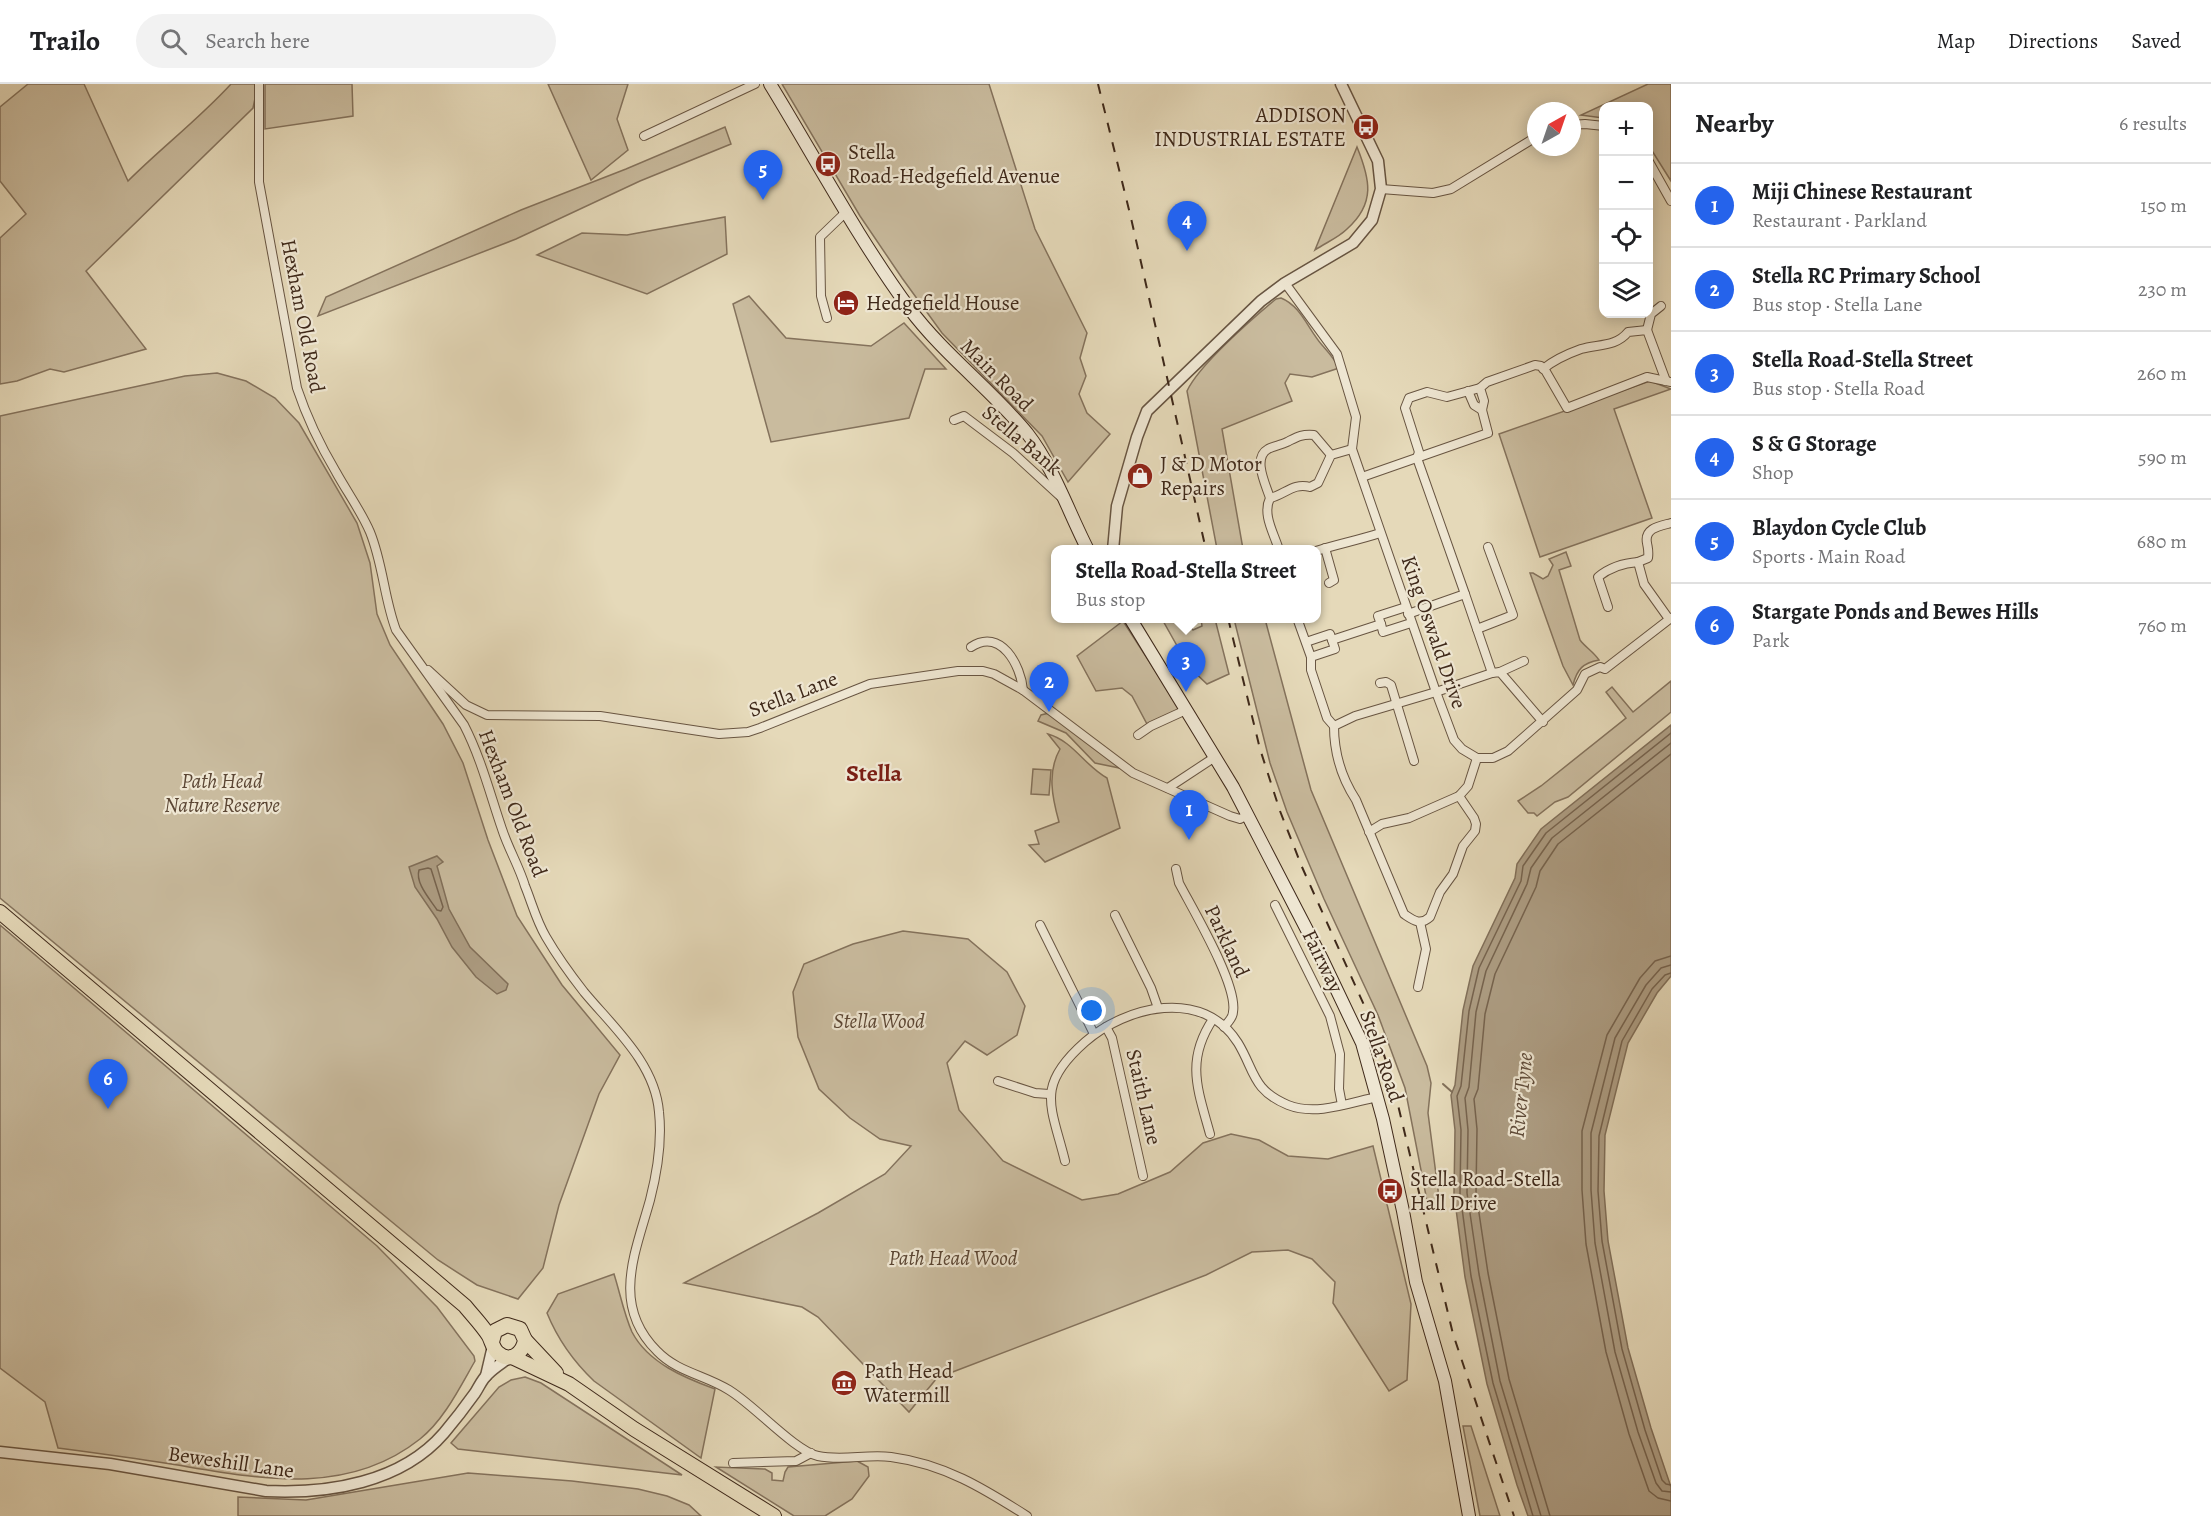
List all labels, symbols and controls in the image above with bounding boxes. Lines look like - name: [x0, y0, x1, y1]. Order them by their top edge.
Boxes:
- search box: [136, 14, 556, 68]
- text: Trailo: [30, 22, 100, 60]
- icon: search: [157, 25, 190, 58]
- text: Search here: [205, 26, 310, 56]
- text: Map: [1937, 27, 1975, 55]
- text: Directions: [2008, 27, 2098, 55]
- text: Saved: [2131, 27, 2181, 55]
- place label: ADDISON INDUSTRIAL ESTATE: [1154, 101, 1346, 153]
- north arrow: [1527, 102, 1581, 156]
- map controls: [1599, 102, 1653, 318]
- button: +: [1599, 102, 1653, 156]
- text: Nearby: [1695, 106, 1774, 141]
- text: 6 results: [2119, 110, 2187, 137]
- bus stop icon: ADDISON INDUSTRIAL ESTATE: [1351, 112, 1381, 142]
- place label: Stella Road-Hedgefield Avenue: [848, 138, 1060, 190]
- bus stop icon: Stella Road-Hedgefield Avenue: [813, 149, 843, 179]
- pin: 5: [744, 150, 783, 200]
- button: −: [1599, 156, 1653, 210]
- text: Miji Chinese Restaurant: [1752, 177, 1972, 207]
- text: 1: [1711, 192, 1718, 219]
- text: 150 m: [2140, 192, 2187, 219]
- pin: 4: [1168, 202, 1206, 251]
- text: Restaurant · Parkland: [1752, 207, 1927, 234]
- button: locate: [1599, 210, 1653, 264]
- street label: Hexham Old Road: [274, 237, 332, 396]
- text: Stella RC Primary School: [1752, 261, 1980, 291]
- button: layers: [1599, 264, 1653, 318]
- text: 2: [1710, 276, 1719, 303]
- text: 230 m: [2138, 276, 2187, 303]
- hotel icon: Hedgefield House: [831, 288, 861, 318]
- place label: Hedgefield House: [866, 289, 1019, 317]
- text: Bus stop · Stella Lane: [1752, 291, 1922, 318]
- street label: Main Road: [954, 332, 1040, 418]
- text: Stella Road-Stella Street: [1752, 345, 1973, 375]
- text: 3: [1710, 360, 1719, 387]
- text: 260 m: [2137, 360, 2187, 387]
- text: Bus stop · Stella Road: [1752, 375, 1925, 402]
- street label: Stella Bank: [976, 398, 1068, 482]
- text: S & G Storage: [1752, 429, 1877, 459]
- text: 4: [1710, 444, 1719, 471]
- text: 590 m: [2138, 444, 2187, 471]
- place label: J & D Motor Repairs: [1160, 450, 1262, 502]
- text: Shop: [1752, 459, 1794, 486]
- shop icon: J & D Motor Repairs: [1125, 461, 1155, 491]
- text: Blaydon Cycle Club: [1752, 513, 1926, 543]
- text: 5: [1710, 528, 1719, 555]
- text: 680 m: [2137, 528, 2187, 555]
- text: Sports · Main Road: [1752, 543, 1906, 570]
- popup: [1051, 545, 1321, 623]
- street label: King Oswald Drive: [1395, 552, 1473, 712]
- text: Stella Road-Stella Street: [1075, 556, 1297, 586]
- text: Bus stop: [1075, 586, 1145, 613]
- text: Stargate Ponds and Bewes Hills: [1752, 597, 2039, 627]
- text: 6: [1710, 612, 1719, 639]
- text: 760 m: [2138, 612, 2187, 639]
- text: Park: [1752, 627, 1790, 654]
- pin: 3: [1166, 642, 1206, 692]
- pin: 2: [1030, 662, 1068, 712]
- street label: Stella Lane: [745, 664, 841, 724]
- street label: Hexham Old Road: [472, 725, 554, 881]
- district label: Stella: [846, 757, 902, 789]
- park label: Path Head Nature Reserve: [164, 767, 280, 819]
- pin: 1: [1170, 790, 1208, 840]
- street label: Parkland: [1198, 900, 1256, 983]
- street label: Fairway: [1296, 925, 1351, 998]
- your location: [1077, 996, 1106, 1025]
- street label: Stella Road: [1353, 1006, 1411, 1106]
- park label: Stella Wood: [833, 1007, 925, 1035]
- street label: Staith Lane: [1119, 1046, 1169, 1148]
- water label: River Tyne: [1502, 1051, 1540, 1139]
- pin: 6: [88, 1060, 128, 1109]
- place label: Stella Road-Stella Hall Drive: [1410, 1165, 1561, 1217]
- bus stop icon: Stella Road-Stella Hall Drive: [1375, 1176, 1405, 1206]
- park label: Path Head Wood: [889, 1244, 1018, 1272]
- place label: Path Head Watermill: [863, 1357, 954, 1409]
- museum icon: Path Head Watermill: [829, 1368, 859, 1398]
- street label: Beweshill Lane: [166, 1439, 296, 1485]

